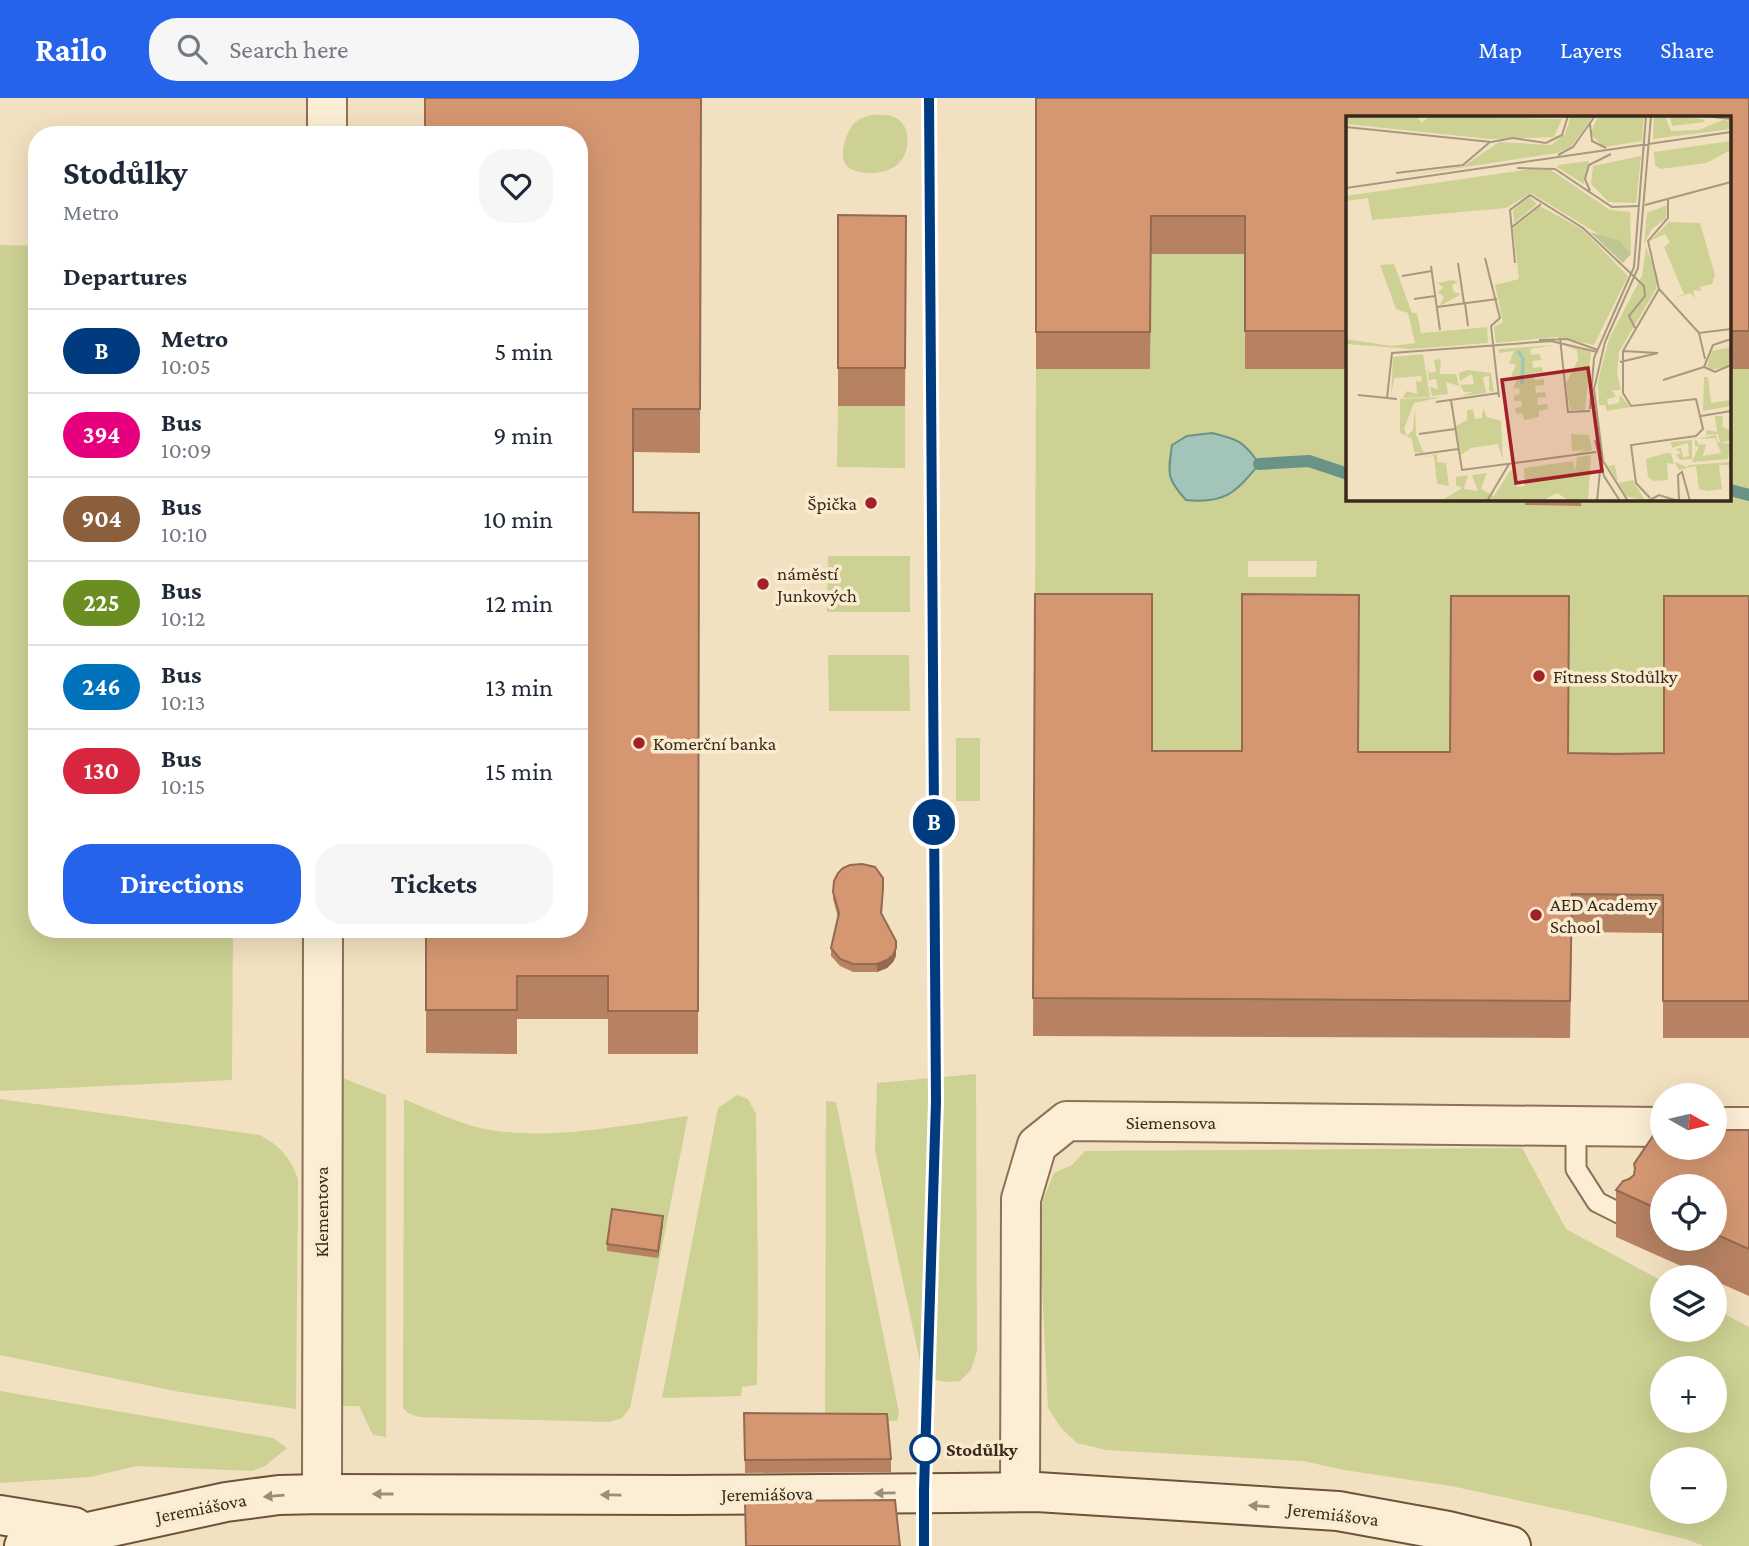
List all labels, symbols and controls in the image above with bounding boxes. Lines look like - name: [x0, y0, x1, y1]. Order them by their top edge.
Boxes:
- search box: [149, 18, 639, 81]
- icon: search: [173, 30, 211, 68]
- text: Railo: [35, 31, 107, 68]
- text: Search here: [229, 35, 348, 64]
- text: Map: [1478, 36, 1522, 63]
- text: Layers: [1560, 36, 1622, 63]
- text: Share: [1660, 36, 1714, 63]
- inset map: [1346, 116, 1732, 500]
- button: heart: [479, 149, 553, 223]
- text: Stodůlky: [63, 154, 188, 191]
- text: Metro: [63, 199, 119, 225]
- text: Departures: [63, 262, 187, 291]
- text: Metro: [161, 324, 228, 353]
- text: B: [94, 337, 109, 364]
- text: 5 min: [494, 337, 553, 366]
- text: 10:05: [161, 353, 211, 379]
- text: Bus: [161, 408, 202, 437]
- text: 394: [83, 421, 120, 448]
- text: 9 min: [493, 421, 553, 450]
- text: 10:09: [161, 437, 212, 463]
- text: Bus: [161, 492, 202, 521]
- place label: Špička: [808, 493, 857, 514]
- marker: Špička: [863, 495, 879, 511]
- text: 904: [81, 505, 122, 532]
- text: 10 min: [483, 505, 553, 534]
- text: 10:10: [161, 521, 208, 547]
- place label: náměstí Junkových: [775, 563, 857, 606]
- text: Bus: [161, 576, 202, 605]
- marker: náměstí Junkových: [755, 576, 771, 592]
- text: 225: [84, 589, 119, 616]
- text: 12 min: [485, 589, 553, 618]
- text: 10:12: [161, 605, 206, 631]
- text: Bus: [161, 660, 202, 689]
- place label: Fitness Stodůlky: [1553, 666, 1678, 687]
- marker: Fitness Stodůlky: [1531, 668, 1547, 684]
- text: 246: [82, 673, 121, 700]
- text: 13 min: [485, 673, 553, 702]
- text: 10:13: [161, 689, 205, 715]
- place label: Komerční banka: [653, 733, 776, 754]
- marker: Komerční banka: [631, 735, 647, 751]
- text: Bus: [161, 744, 202, 773]
- text: 130: [84, 757, 119, 784]
- text: 15 min: [486, 757, 553, 786]
- text: 10:15: [161, 773, 205, 799]
- line badge: B: [911, 799, 957, 845]
- text: B: [927, 808, 941, 835]
- button: Directions: [63, 844, 301, 924]
- button: Tickets: [315, 844, 553, 924]
- place label: AED Academy School: [1550, 894, 1657, 937]
- marker: AED Academy School: [1528, 907, 1544, 923]
- north arrow: [1650, 1083, 1727, 1160]
- map controls: [1650, 1083, 1727, 1524]
- street label: Siemensova: [1126, 1112, 1216, 1133]
- street label: Klementova: [311, 1166, 332, 1258]
- button: locate: [1650, 1174, 1727, 1251]
- button: layers: [1650, 1265, 1727, 1342]
- button: +: [1650, 1356, 1727, 1433]
- marker: Stodůlky: [910, 1434, 940, 1464]
- place label: Stodůlky: [946, 1439, 1019, 1460]
- button: −: [1650, 1447, 1727, 1524]
- street label: Jeremiášova: [719, 1483, 813, 1505]
- one-way arrow: [874, 1487, 896, 1499]
- one-way arrow: [372, 1488, 394, 1500]
- street label: Jeremiášova: [152, 1489, 248, 1527]
- one-way arrow: [599, 1489, 621, 1501]
- one-way arrow: [263, 1491, 285, 1502]
- street label: Jeremiášova: [1284, 1498, 1380, 1530]
- one-way arrow: [1248, 1500, 1270, 1511]

